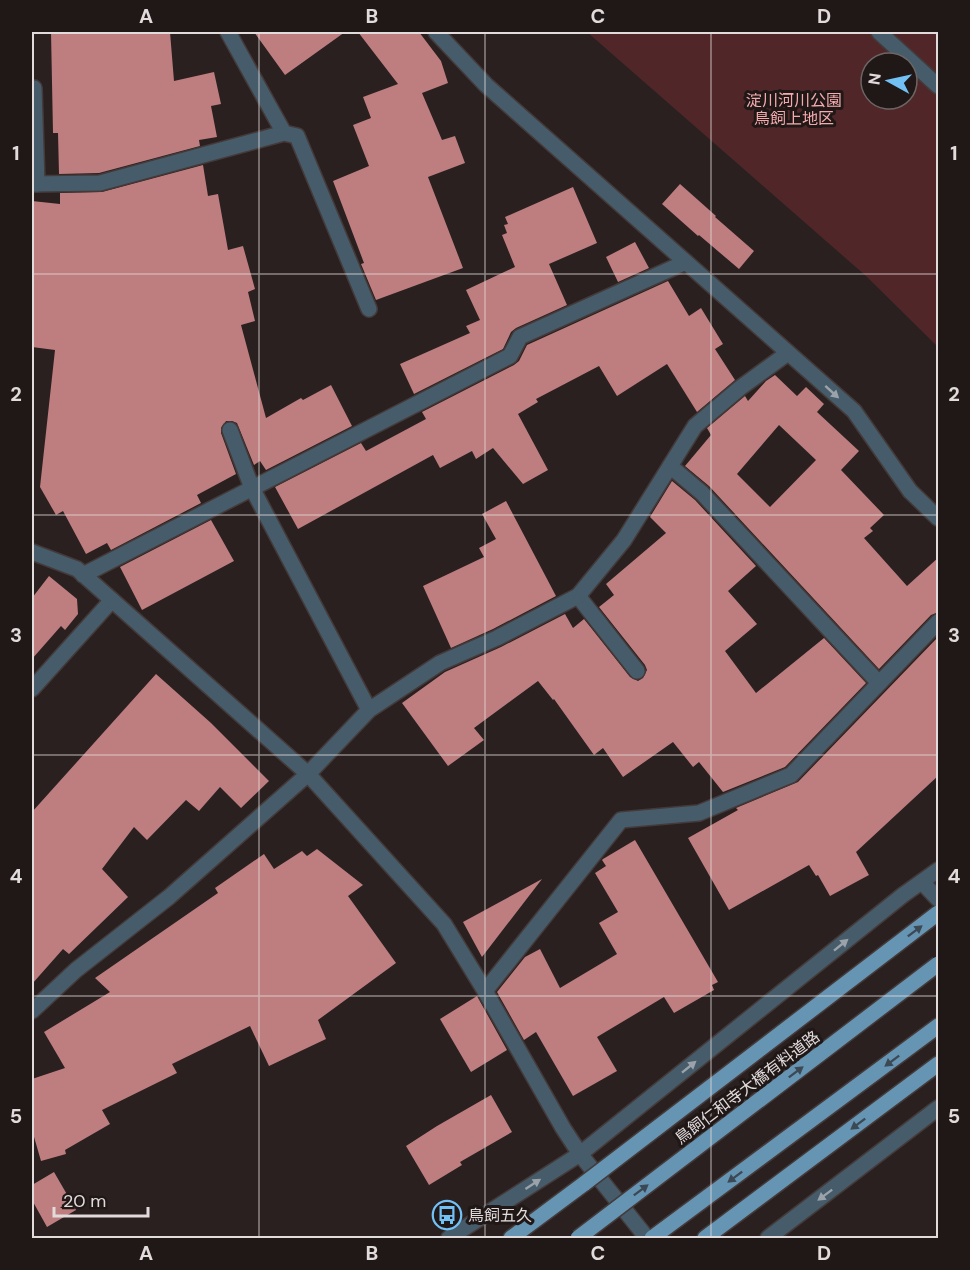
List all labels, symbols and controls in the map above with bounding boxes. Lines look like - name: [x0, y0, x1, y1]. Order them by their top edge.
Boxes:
- text: A: [139, 3, 153, 29]
- text: B: [366, 3, 378, 29]
- text: C: [591, 3, 605, 29]
- text: D: [817, 3, 831, 29]
- north arrow: [859, 51, 919, 111]
- text: N: [863, 72, 886, 86]
- park label: 淀川河川公園 鳥飼上地区: [746, 90, 842, 129]
- text: 1: [12, 140, 20, 166]
- text: 1: [950, 140, 958, 166]
- text: 2: [10, 381, 22, 407]
- text: 2: [948, 381, 960, 407]
- one-way arrow: [824, 385, 839, 398]
- text: 3: [10, 622, 22, 648]
- text: 3: [948, 622, 960, 648]
- text: 4: [10, 863, 23, 889]
- text: 4: [948, 863, 961, 889]
- one-way arrow: [908, 926, 923, 938]
- one-way arrow: [833, 939, 848, 952]
- street label: 鳥飼仁和寺大橋有料道路: [671, 1026, 824, 1149]
- one-way arrow: [884, 1054, 899, 1066]
- one-way arrow: [681, 1060, 697, 1073]
- one-way arrow: [788, 1066, 804, 1079]
- text: 5: [10, 1103, 22, 1129]
- text: 5: [948, 1103, 960, 1129]
- one-way arrow: [850, 1118, 866, 1130]
- one-way arrow: [727, 1171, 743, 1183]
- one-way arrow: [525, 1179, 541, 1190]
- scale bar: [54, 1180, 148, 1218]
- one-way arrow: [633, 1185, 648, 1197]
- one-way arrow: [818, 1188, 833, 1200]
- text: 20 m: [63, 1189, 106, 1213]
- bus stop icon: 鳥飼五久: [431, 1199, 463, 1231]
- place label: 鳥飼五久: [468, 1205, 532, 1226]
- text: A: [139, 1240, 153, 1266]
- text: B: [366, 1240, 378, 1266]
- text: C: [591, 1240, 605, 1266]
- text: D: [817, 1240, 831, 1266]

